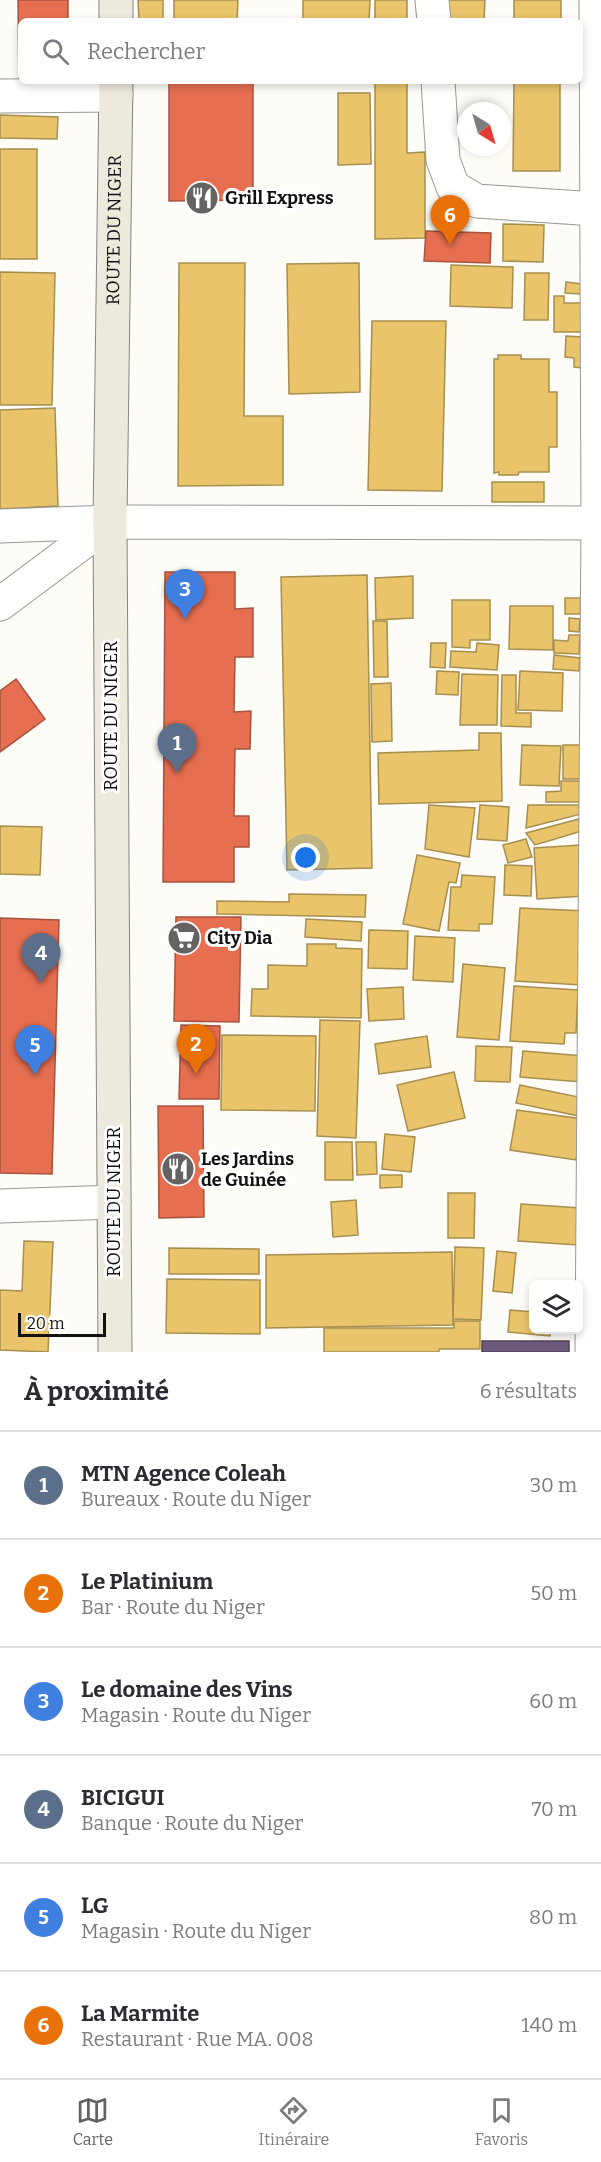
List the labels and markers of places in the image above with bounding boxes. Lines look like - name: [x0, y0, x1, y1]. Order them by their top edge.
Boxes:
- restaurant icon: Grill Express: [184, 180, 220, 216]
- place label: Grill Express: [225, 187, 334, 209]
- pin: 6: [430, 196, 470, 245]
- pin: 3: [166, 570, 204, 619]
- pin: 1: [158, 724, 196, 773]
- supermarket icon: City Dia: [166, 920, 202, 956]
- place label: City Dia: [207, 927, 272, 949]
- pin: 4: [22, 934, 60, 983]
- pin: 2: [176, 1024, 216, 1074]
- pin: 5: [15, 1026, 54, 1075]
- place label: Les Jardins de Guinée: [201, 1148, 294, 1191]
- restaurant icon: Les Jardins de Guinée: [160, 1151, 196, 1187]

